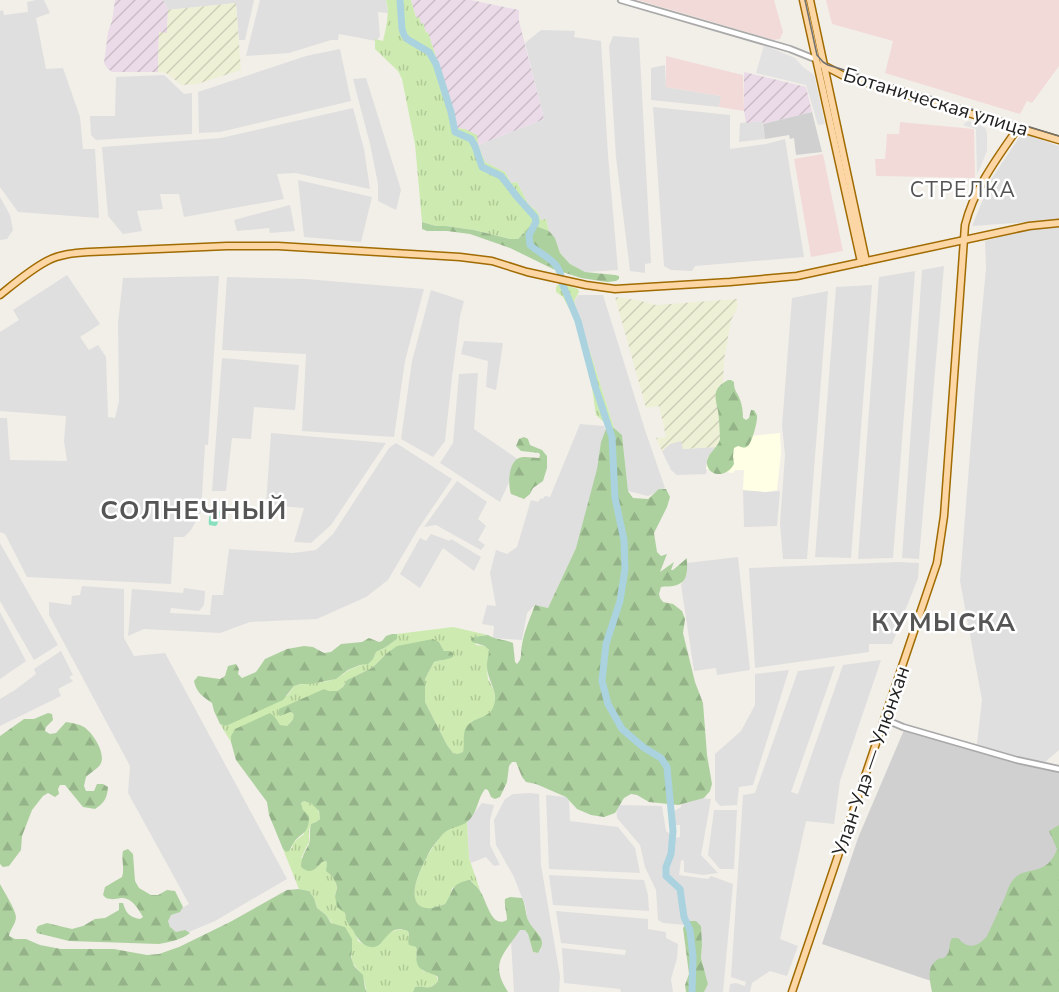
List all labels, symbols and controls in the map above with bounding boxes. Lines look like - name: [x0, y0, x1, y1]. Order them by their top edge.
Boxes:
- street label: Ботаническая улица: [840, 61, 1032, 143]
- district label: СТРЕЛКА: [910, 176, 1016, 204]
- district label: СОЛНЕЧНЫЙ: [100, 493, 288, 528]
- district label: КУМЫСКА: [871, 605, 1017, 640]
- street label: Улан-Удэ — Улюнхан: [825, 662, 916, 861]

